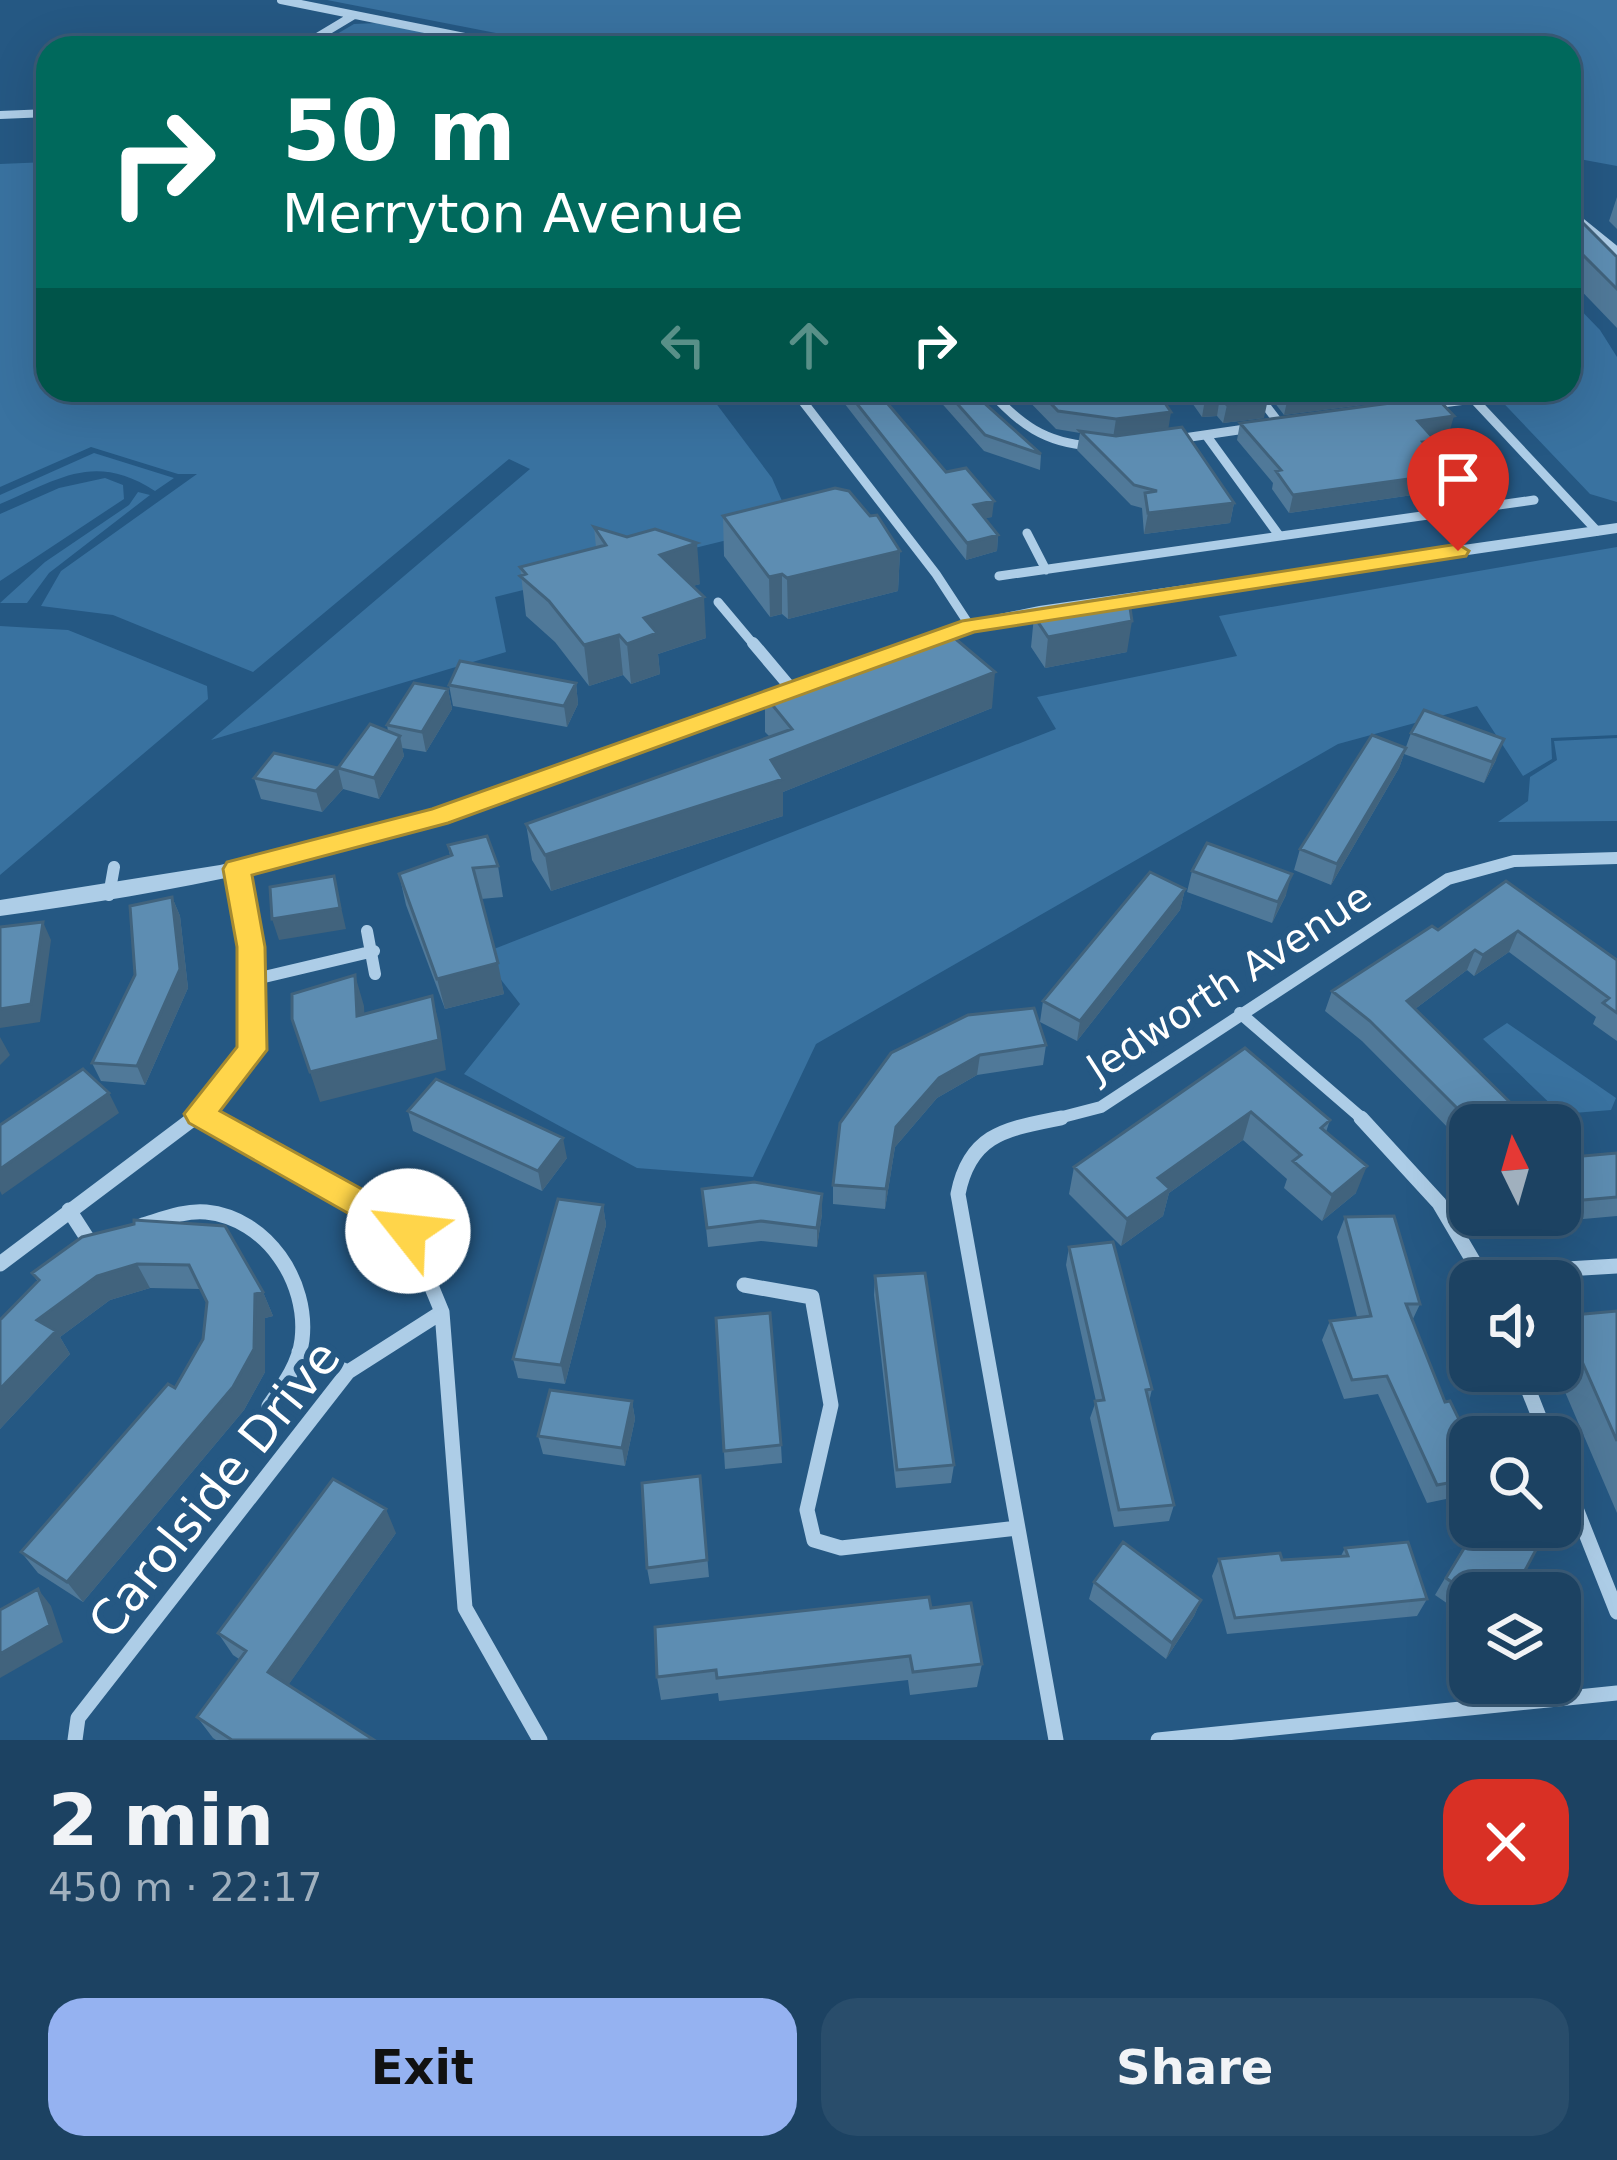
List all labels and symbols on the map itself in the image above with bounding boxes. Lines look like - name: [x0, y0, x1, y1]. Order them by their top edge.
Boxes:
- pin: [1407, 428, 1509, 551]
- street label: Jedworth Avenue: [1076, 873, 1379, 1092]
- north arrow: [1449, 1104, 1581, 1236]
- position arrow: [345, 1168, 471, 1294]
- street label: Carolside Drive: [77, 1329, 351, 1649]

